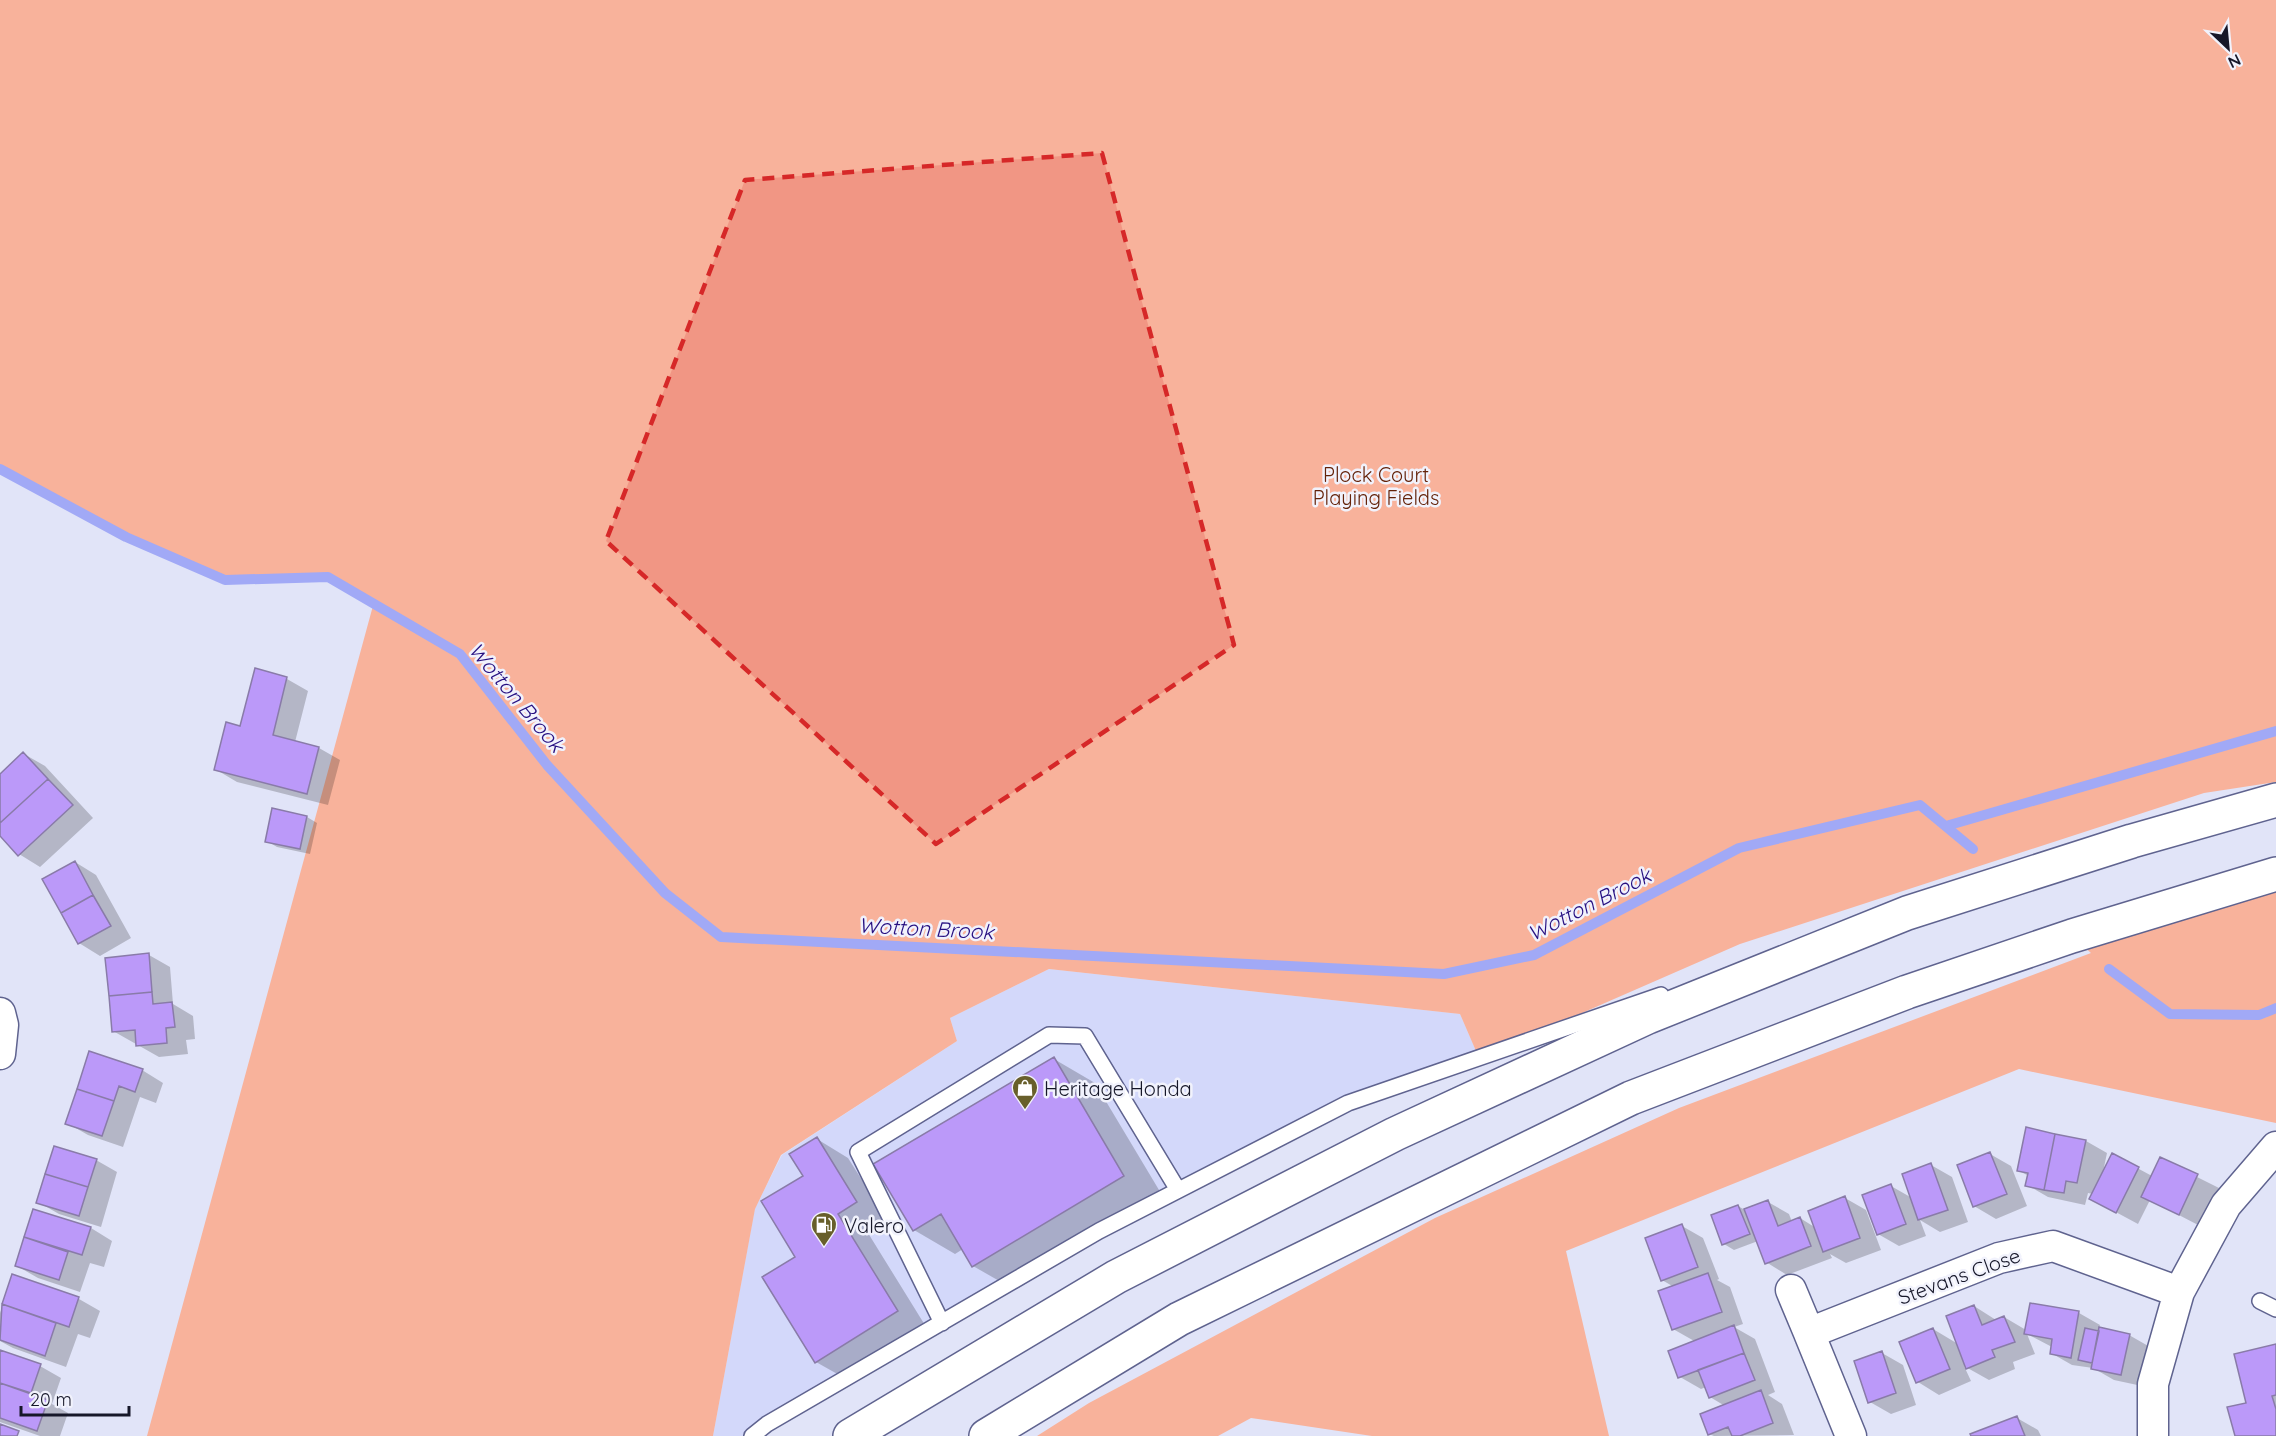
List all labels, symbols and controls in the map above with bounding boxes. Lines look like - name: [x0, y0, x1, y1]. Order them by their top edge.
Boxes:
- north arrow: [2198, 18, 2258, 78]
- text: N: [2225, 50, 2244, 73]
- park label: Plock Court Playing Fields: [1313, 462, 1439, 510]
- water label: Wotton Brook: [464, 637, 572, 759]
- water label: Wotton Brook: [1523, 861, 1657, 946]
- water label: Wotton Brook: [858, 911, 996, 945]
- shop icon: Heritage Honda: [1010, 1073, 1040, 1111]
- place label: Heritage Honda: [1044, 1076, 1192, 1101]
- fuel station icon: Valero: [809, 1210, 839, 1248]
- place label: Valero: [844, 1213, 904, 1238]
- street label: Stevans Close: [1894, 1242, 2024, 1310]
- scale bar: [21, 1379, 129, 1417]
- text: 20 m: [30, 1388, 72, 1411]

